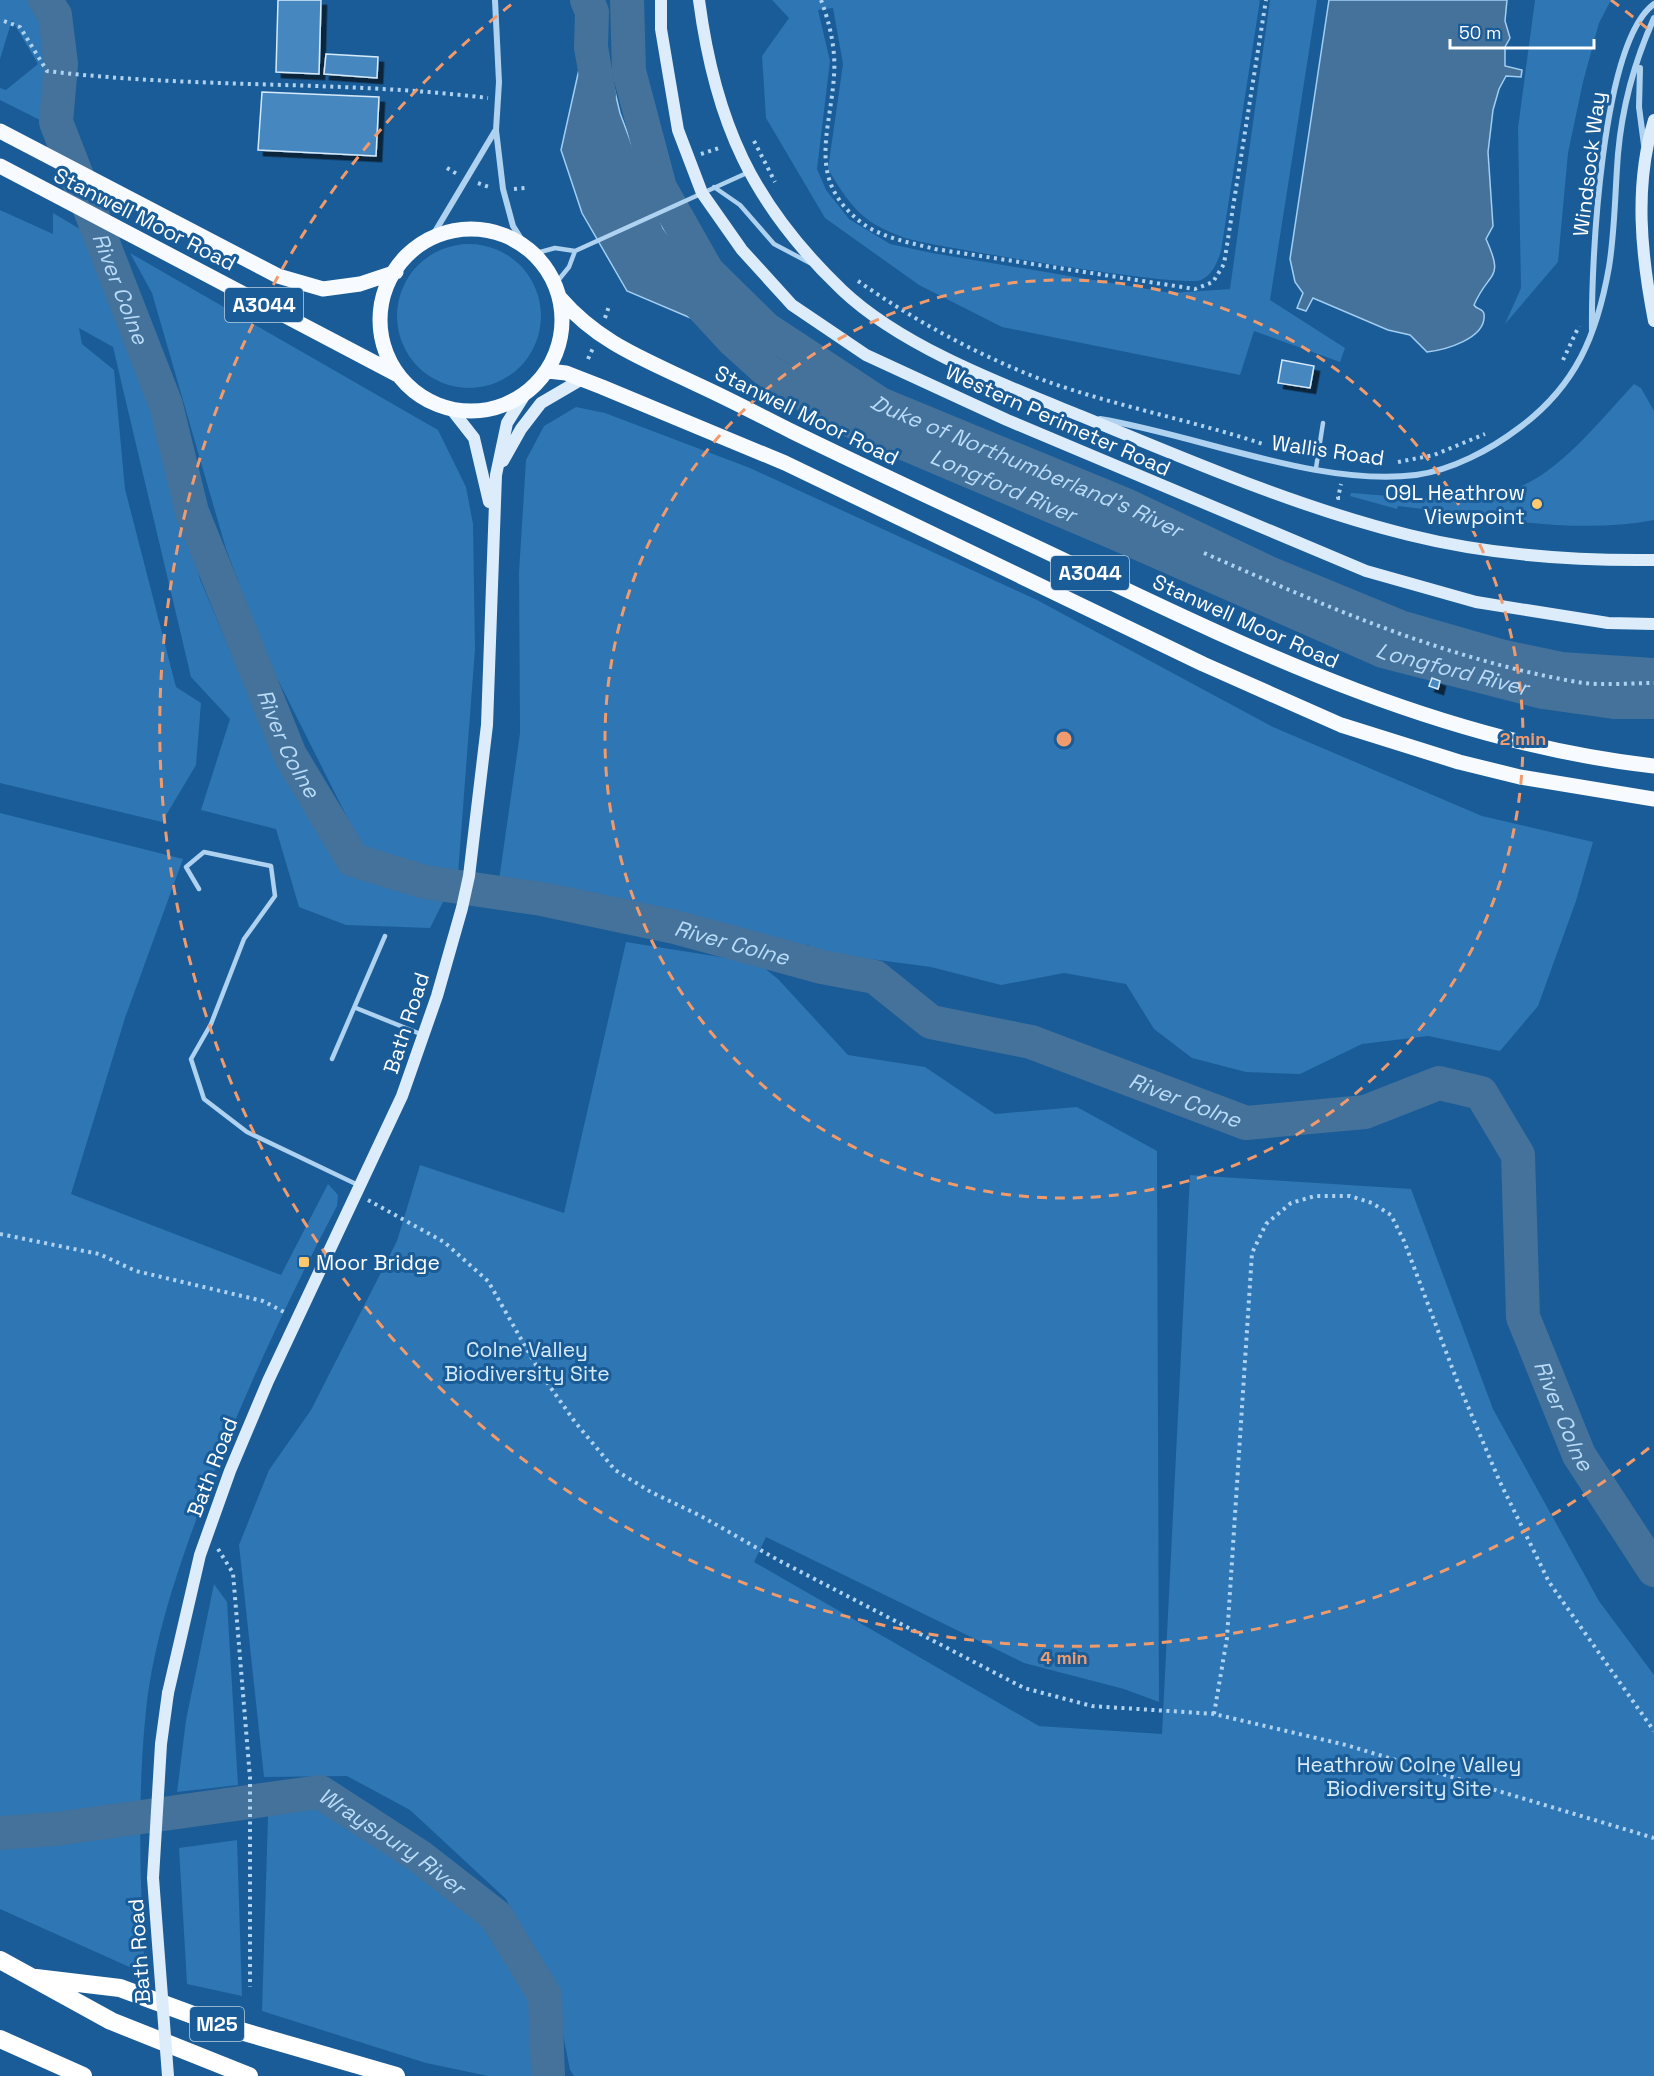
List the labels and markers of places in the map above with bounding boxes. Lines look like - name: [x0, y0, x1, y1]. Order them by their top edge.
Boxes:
- place label: 09L Heathrow Viewpoint: [1385, 479, 1525, 530]
- marker: 09L Heathrow Viewpoint: [1530, 497, 1544, 511]
- centre of rings: [1054, 729, 1074, 749]
- place label: Moor Bridge: [316, 1249, 440, 1276]
- marker: Moor Bridge: [297, 1255, 311, 1269]

